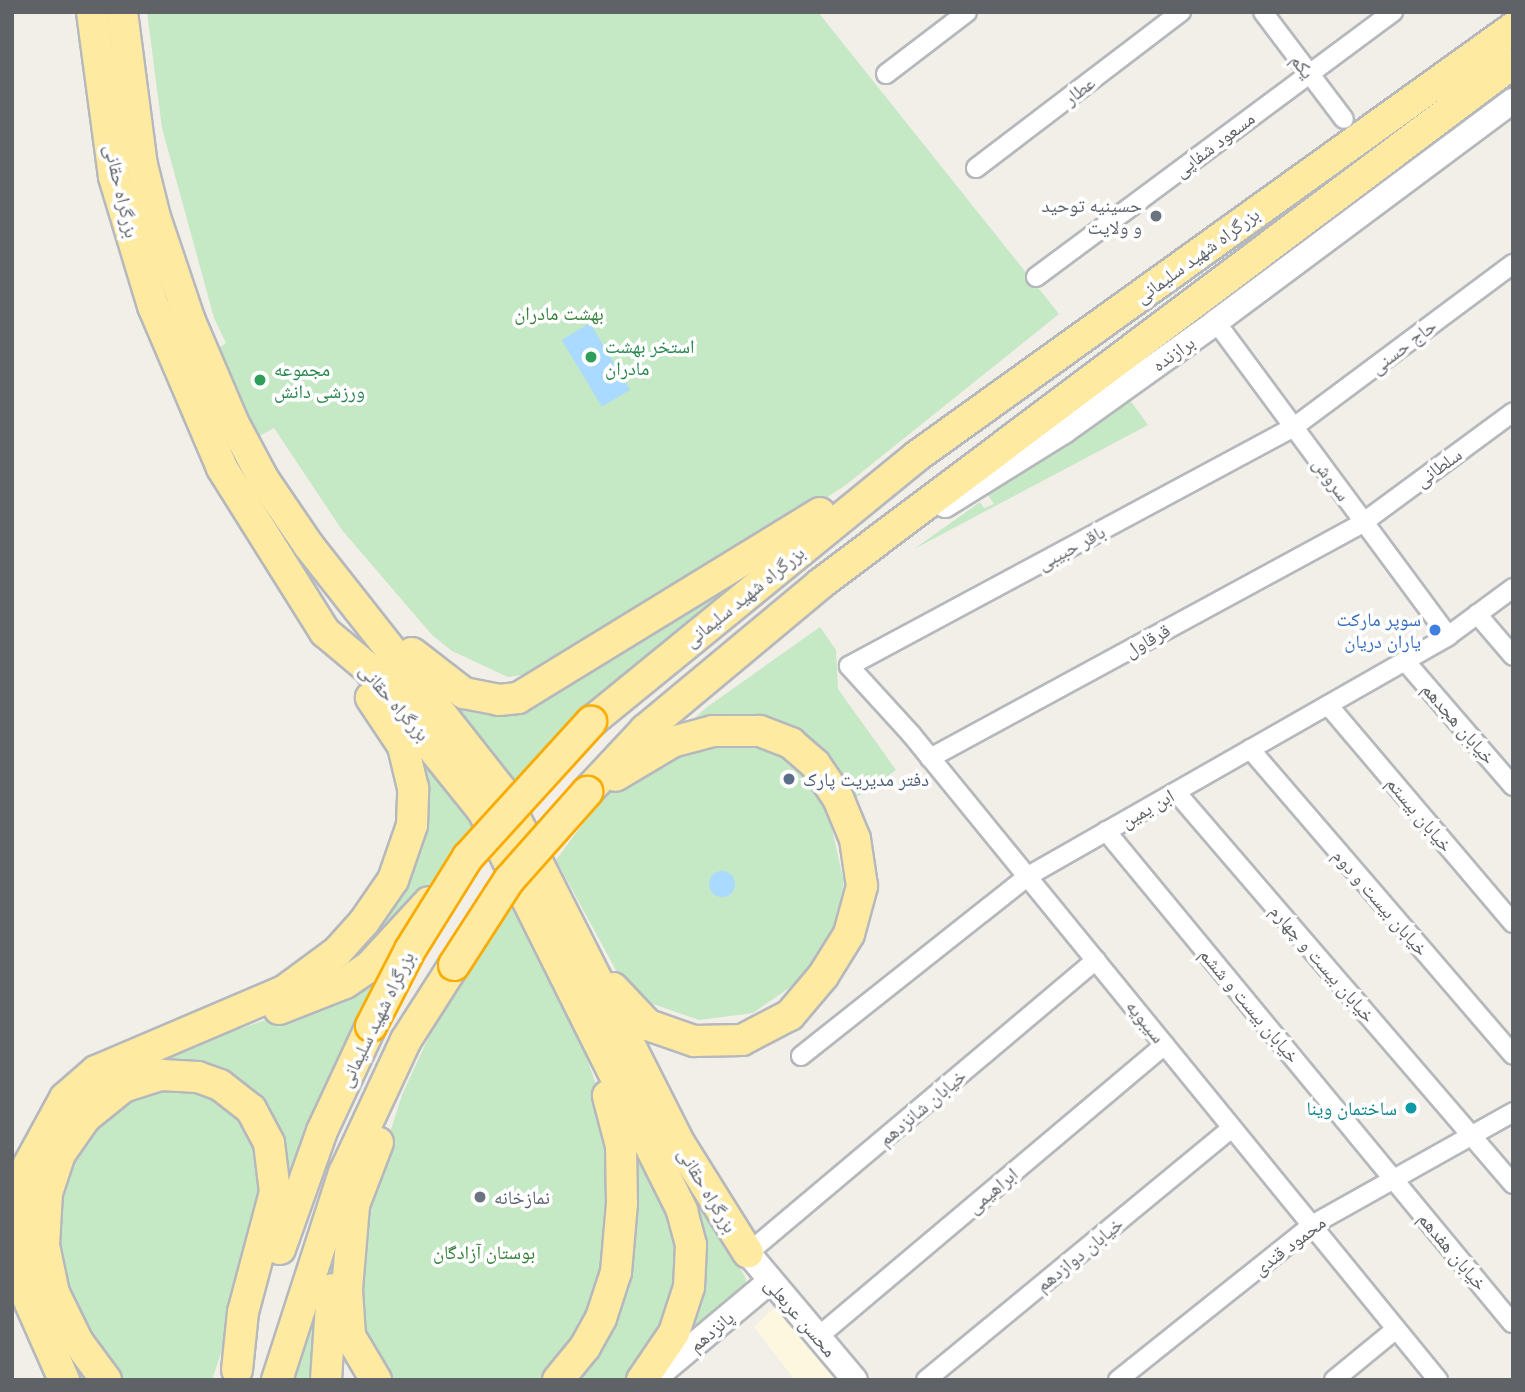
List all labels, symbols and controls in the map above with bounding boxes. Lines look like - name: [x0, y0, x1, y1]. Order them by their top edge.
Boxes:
- street label: یکم: [1286, 49, 1320, 83]
- street label: عطار: [1059, 71, 1099, 109]
- street label: مسعود شفاپی: [1169, 106, 1259, 182]
- street label: بزرگراه حقانی: [100, 142, 144, 240]
- place label: حسینیه توحید و ولایت: [1041, 194, 1142, 238]
- street label: بزرگراه شهید سلیمانی: [1130, 202, 1264, 308]
- marker: حسینیه توحید و ولایت: [1148, 208, 1164, 224]
- park label: بهشت مادران: [514, 302, 604, 324]
- street label: حاج حسنی: [1365, 314, 1441, 378]
- street label: برازنده: [1147, 330, 1199, 376]
- place label: استخر بهشت مادران: [605, 335, 695, 379]
- marker: استخر بهشت مادران: [583, 349, 599, 365]
- place label: مجموعه ورزشی دانش: [274, 358, 365, 402]
- marker: مجموعه ورزشی دانش: [252, 372, 268, 388]
- street label: سلطانی: [1410, 442, 1466, 492]
- street label: سروش: [1309, 453, 1355, 505]
- street label: باقر حبیبی: [1033, 520, 1109, 574]
- street label: بزرگراه شهید سلیمانی: [679, 541, 809, 651]
- place label: سوپر مارکت یاران دریان: [1336, 608, 1421, 652]
- street label: قرقاول: [1120, 618, 1174, 662]
- marker: سوپر مارکت یاران دریان: [1427, 622, 1443, 638]
- street label: بزرگراه حقانی: [355, 659, 435, 745]
- street label: خیابان هجدهم: [1417, 678, 1501, 768]
- place label: دفتر مدیریت پارک: [803, 768, 929, 790]
- marker: دفتر مدیریت پارک: [781, 771, 797, 787]
- street label: خیابان بیستم: [1382, 772, 1458, 856]
- street label: ابن یمین: [1116, 784, 1178, 832]
- street label: خیابان بیست و دوم: [1328, 844, 1434, 960]
- street label: خیابان بیست و چهارم: [1266, 899, 1380, 1027]
- street label: خیابان بیست و ششم: [1195, 943, 1305, 1067]
- street label: بزرگراه شهید سلیمانی: [333, 947, 419, 1091]
- street label: سیبویه: [1122, 995, 1170, 1047]
- street label: خیابان شانزدهم: [874, 1064, 970, 1150]
- place label: ساختمان وینا: [1306, 1097, 1397, 1119]
- marker: ساختمان وینا: [1403, 1100, 1419, 1116]
- street label: بزرگراه حقانی: [674, 1143, 742, 1237]
- street label: ابراهیمی: [962, 1162, 1022, 1218]
- place label: نمازخانه: [494, 1186, 550, 1208]
- marker: نمازخانه: [472, 1189, 488, 1205]
- street label: خیابان هفدهم: [1414, 1207, 1492, 1295]
- street label: محمود قندی: [1248, 1210, 1330, 1280]
- street label: خیابان دوازدهم: [1031, 1212, 1127, 1296]
- park label: بوستان آزادگان: [433, 1241, 535, 1263]
- street label: محسن عربعلی: [760, 1273, 842, 1361]
- street label: پانزدهم: [684, 1306, 738, 1356]

